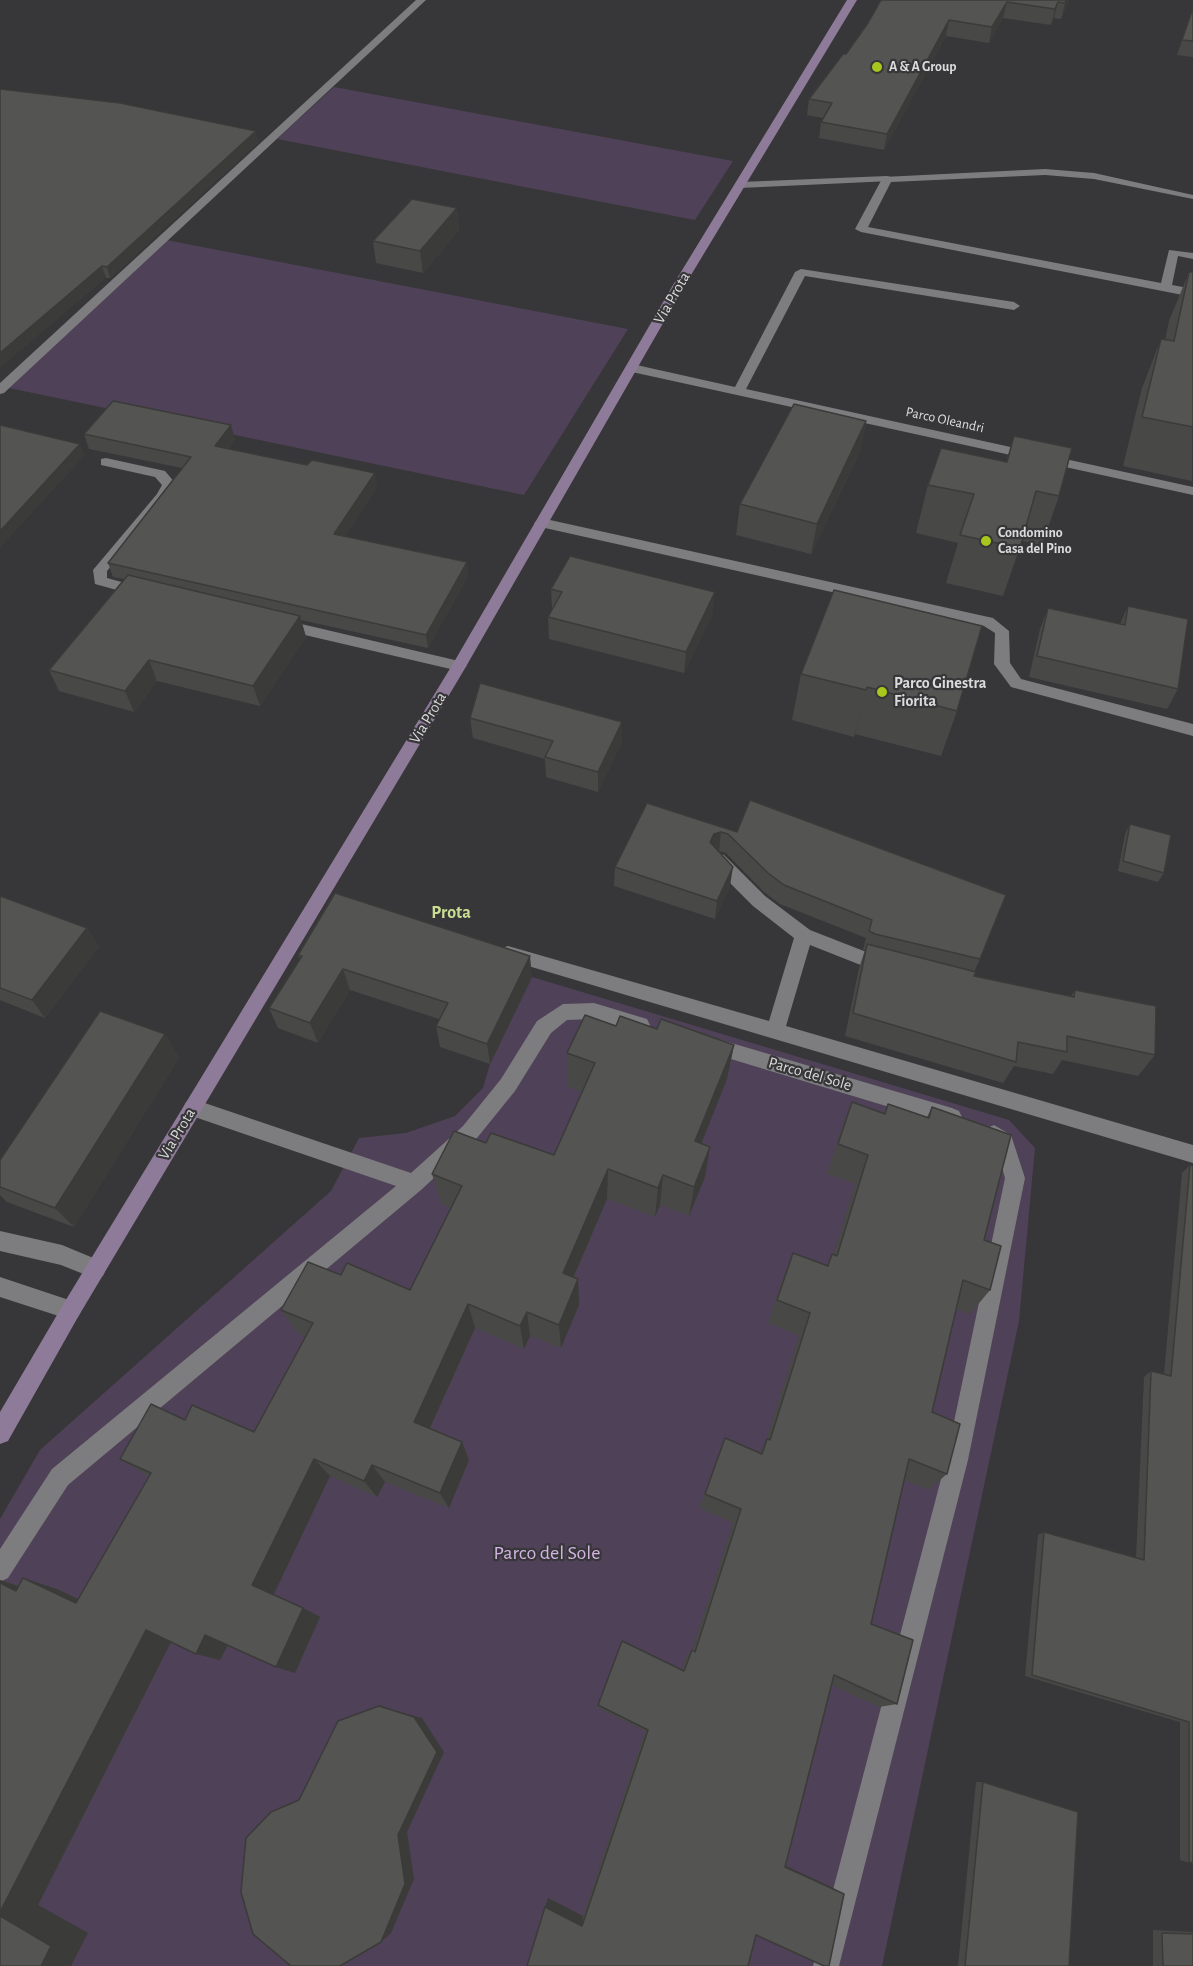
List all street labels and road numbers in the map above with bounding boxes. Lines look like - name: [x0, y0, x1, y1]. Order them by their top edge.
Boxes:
- street label: Via Prota: [650, 269, 694, 327]
- street label: Parco Oleandri: [904, 403, 986, 437]
- street label: Via Prota: [405, 689, 451, 747]
- street label: Parco del Sole: [766, 1053, 854, 1095]
- street label: Via Prota: [154, 1105, 200, 1163]

